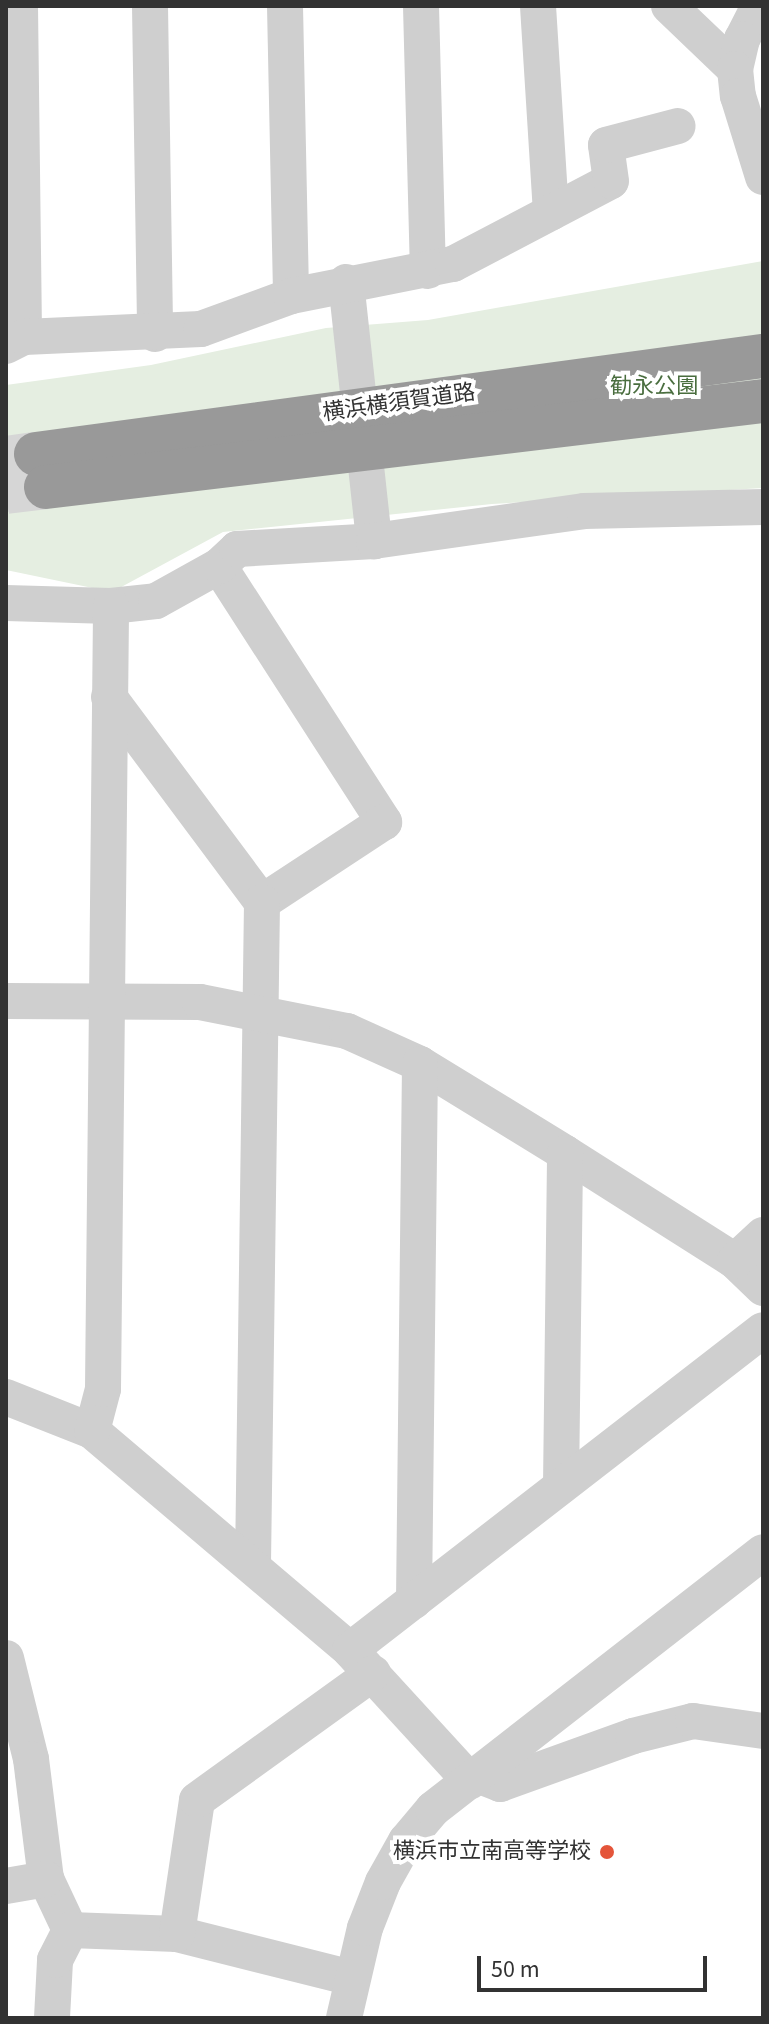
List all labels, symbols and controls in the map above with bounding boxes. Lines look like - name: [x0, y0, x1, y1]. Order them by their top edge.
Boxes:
- park label: 勧永公園: [610, 374, 698, 400]
- street label: 横浜横須賀道路: [321, 379, 477, 427]
- place label: 横浜市立南高等学校: [393, 1839, 591, 1865]
- marker: 横浜市立南高等学校: [598, 1843, 616, 1861]
- scale bar: [481, 1940, 711, 1990]
- text: 50 m: [491, 1952, 540, 1987]

